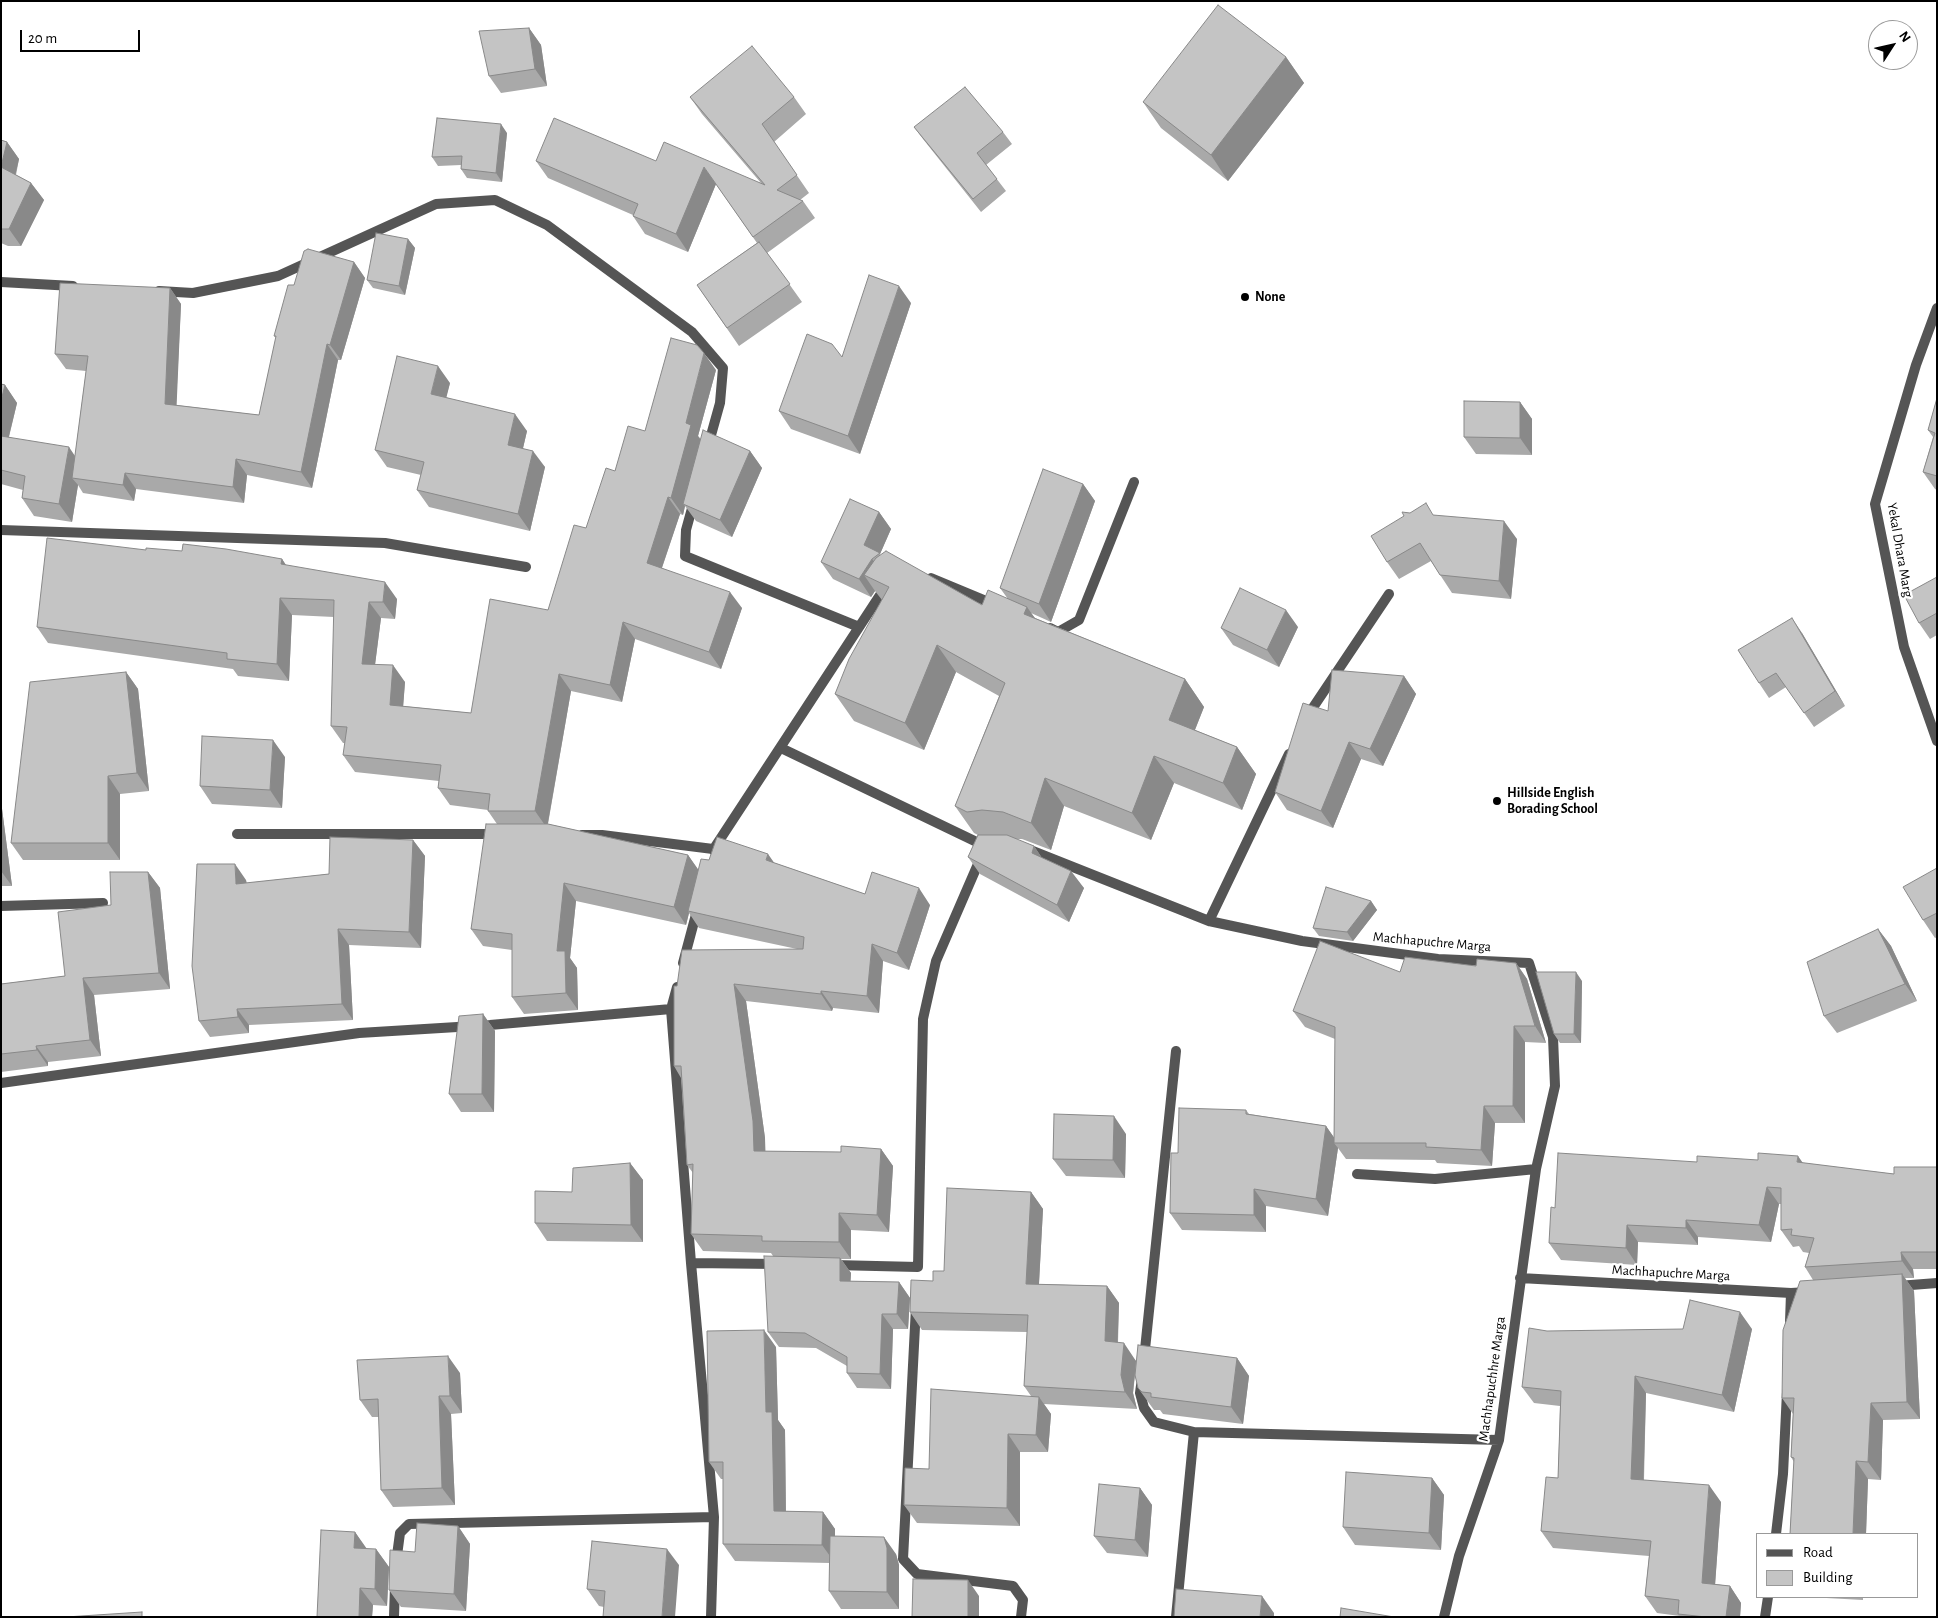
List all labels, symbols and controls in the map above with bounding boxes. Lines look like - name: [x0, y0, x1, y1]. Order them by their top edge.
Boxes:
- scale bar: [22, 20, 142, 52]
- north arrow: [1868, 20, 1918, 70]
- text: N: [1896, 29, 1913, 45]
- text: 20 m: [28, 31, 57, 46]
- place label: None: [1255, 289, 1285, 305]
- marker: None: [1239, 291, 1251, 303]
- street label: Yekal Dhara Marg: [1883, 501, 1917, 599]
- place label: Hillside English Borading School: [1507, 785, 1598, 818]
- marker: Hillside English Borading School: [1491, 795, 1503, 807]
- street label: Machhapuchre Marga: [1372, 928, 1492, 956]
- street label: Machhapuchre Marga: [1611, 1262, 1731, 1284]
- street label: Machhapuchhre Marga: [1475, 1315, 1509, 1443]
- legend: [1756, 1533, 1918, 1598]
- text: Road: [1803, 1545, 1833, 1560]
- text: Building: [1803, 1570, 1853, 1585]

